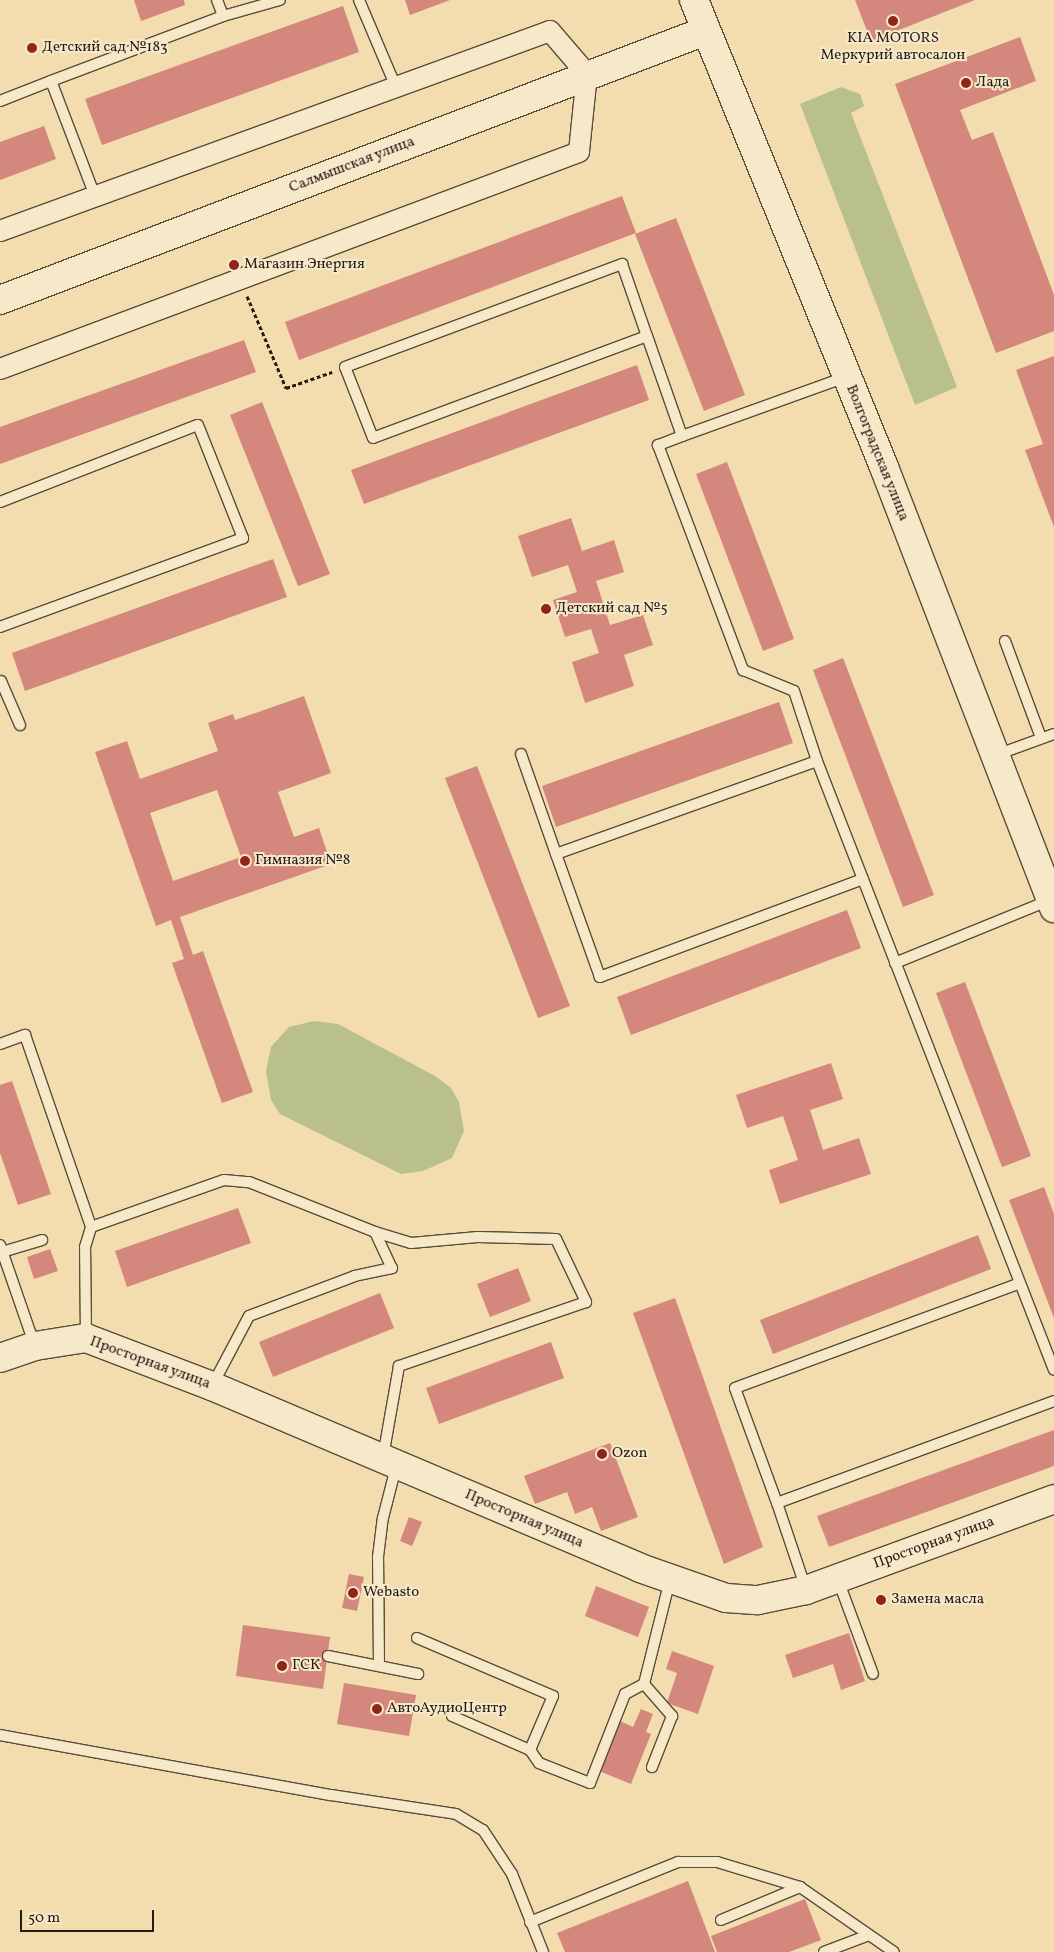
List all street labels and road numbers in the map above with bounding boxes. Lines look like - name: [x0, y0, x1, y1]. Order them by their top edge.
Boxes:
- street label: Салмышская улица: [286, 133, 418, 197]
- street label: Волгоградская улица: [841, 382, 913, 524]
- street label: Просторная улица: [87, 1333, 213, 1393]
- street label: Просторная улица: [462, 1486, 586, 1552]
- street label: Просторная улица: [871, 1513, 997, 1573]

